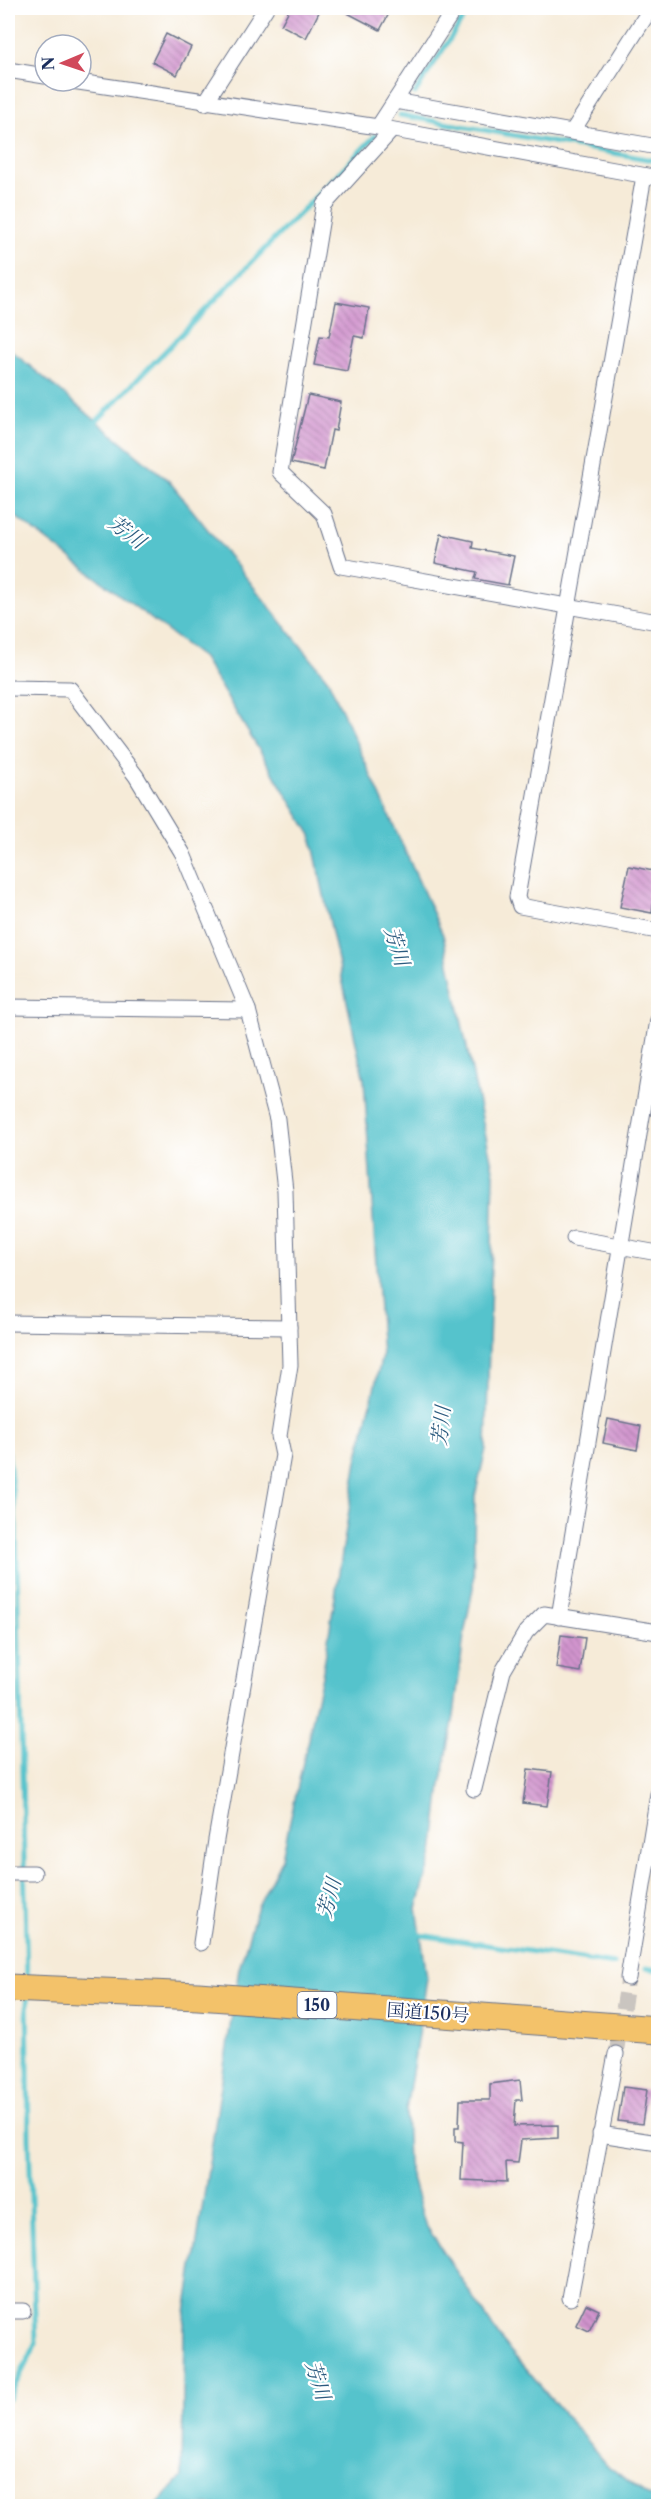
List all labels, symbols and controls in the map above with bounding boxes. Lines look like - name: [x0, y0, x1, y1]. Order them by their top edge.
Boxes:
- north arrow: [33, 33, 93, 93]
- text: N: [38, 56, 58, 71]
- water label: 芳川: [104, 510, 152, 555]
- water label: 芳川: [379, 923, 415, 971]
- water label: 芳川: [427, 1403, 455, 1447]
- water label: 芳川: [312, 1874, 346, 1920]
- road number: 150: [298, 1992, 336, 2018]
- street label: 国道150号: [386, 1999, 470, 2027]
- water label: 芳川: [300, 2357, 336, 2405]

